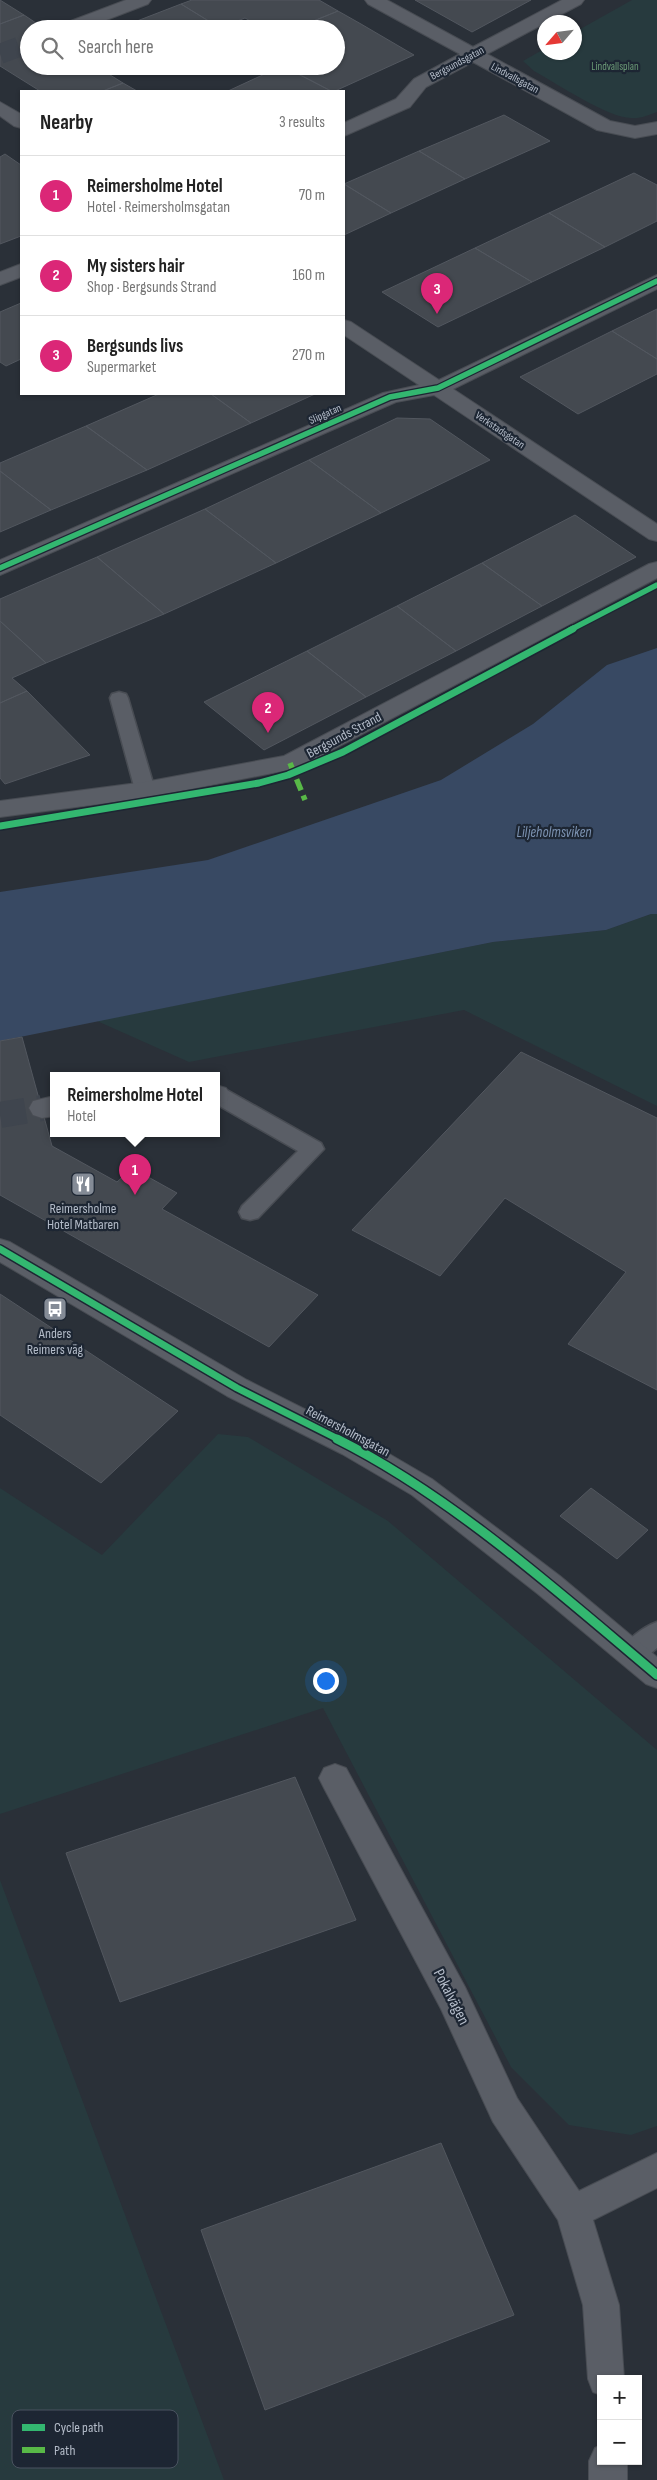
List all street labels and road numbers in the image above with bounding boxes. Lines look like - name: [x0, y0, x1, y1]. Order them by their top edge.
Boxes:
- street label: Bergsundsgatan: [428, 43, 486, 83]
- street label: Lindvallsgatan: [489, 60, 541, 96]
- street label: Slipgatan: [307, 401, 344, 427]
- street label: Verkstadsgatan: [473, 409, 527, 451]
- street label: Bergsunds Strand: [304, 708, 384, 762]
- street label: Reimersholmsgatan: [303, 1402, 393, 1460]
- street label: Pokalvägen: [429, 1966, 473, 2028]

